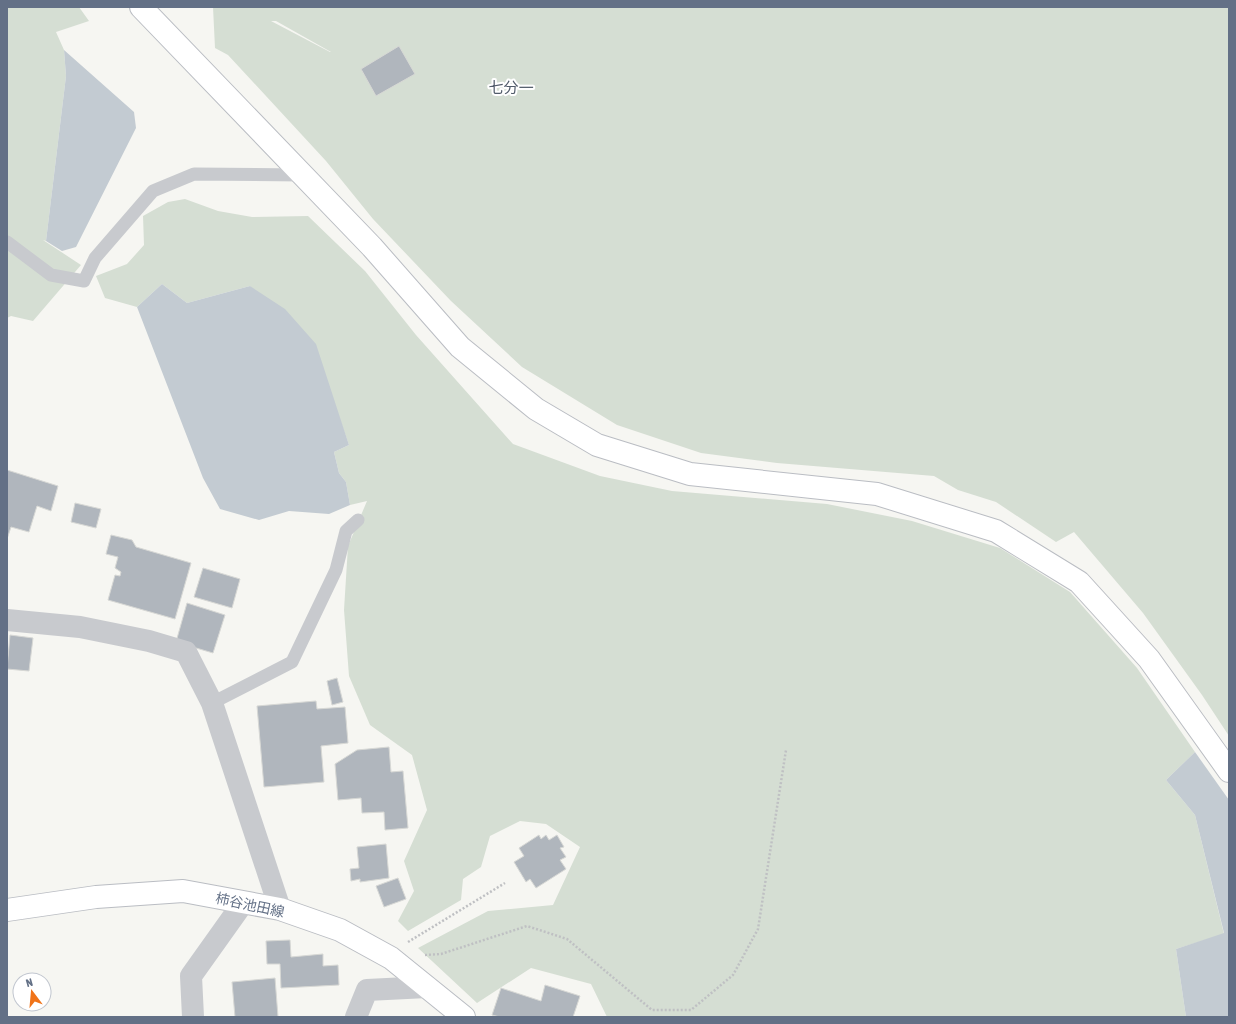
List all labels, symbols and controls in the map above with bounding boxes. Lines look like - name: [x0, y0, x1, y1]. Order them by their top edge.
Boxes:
- district label: 七分一: [488, 79, 534, 96]
- street label: 柿谷池田線: [214, 890, 286, 920]
- north arrow: [12, 972, 52, 1012]
- text: N: [24, 976, 34, 989]

